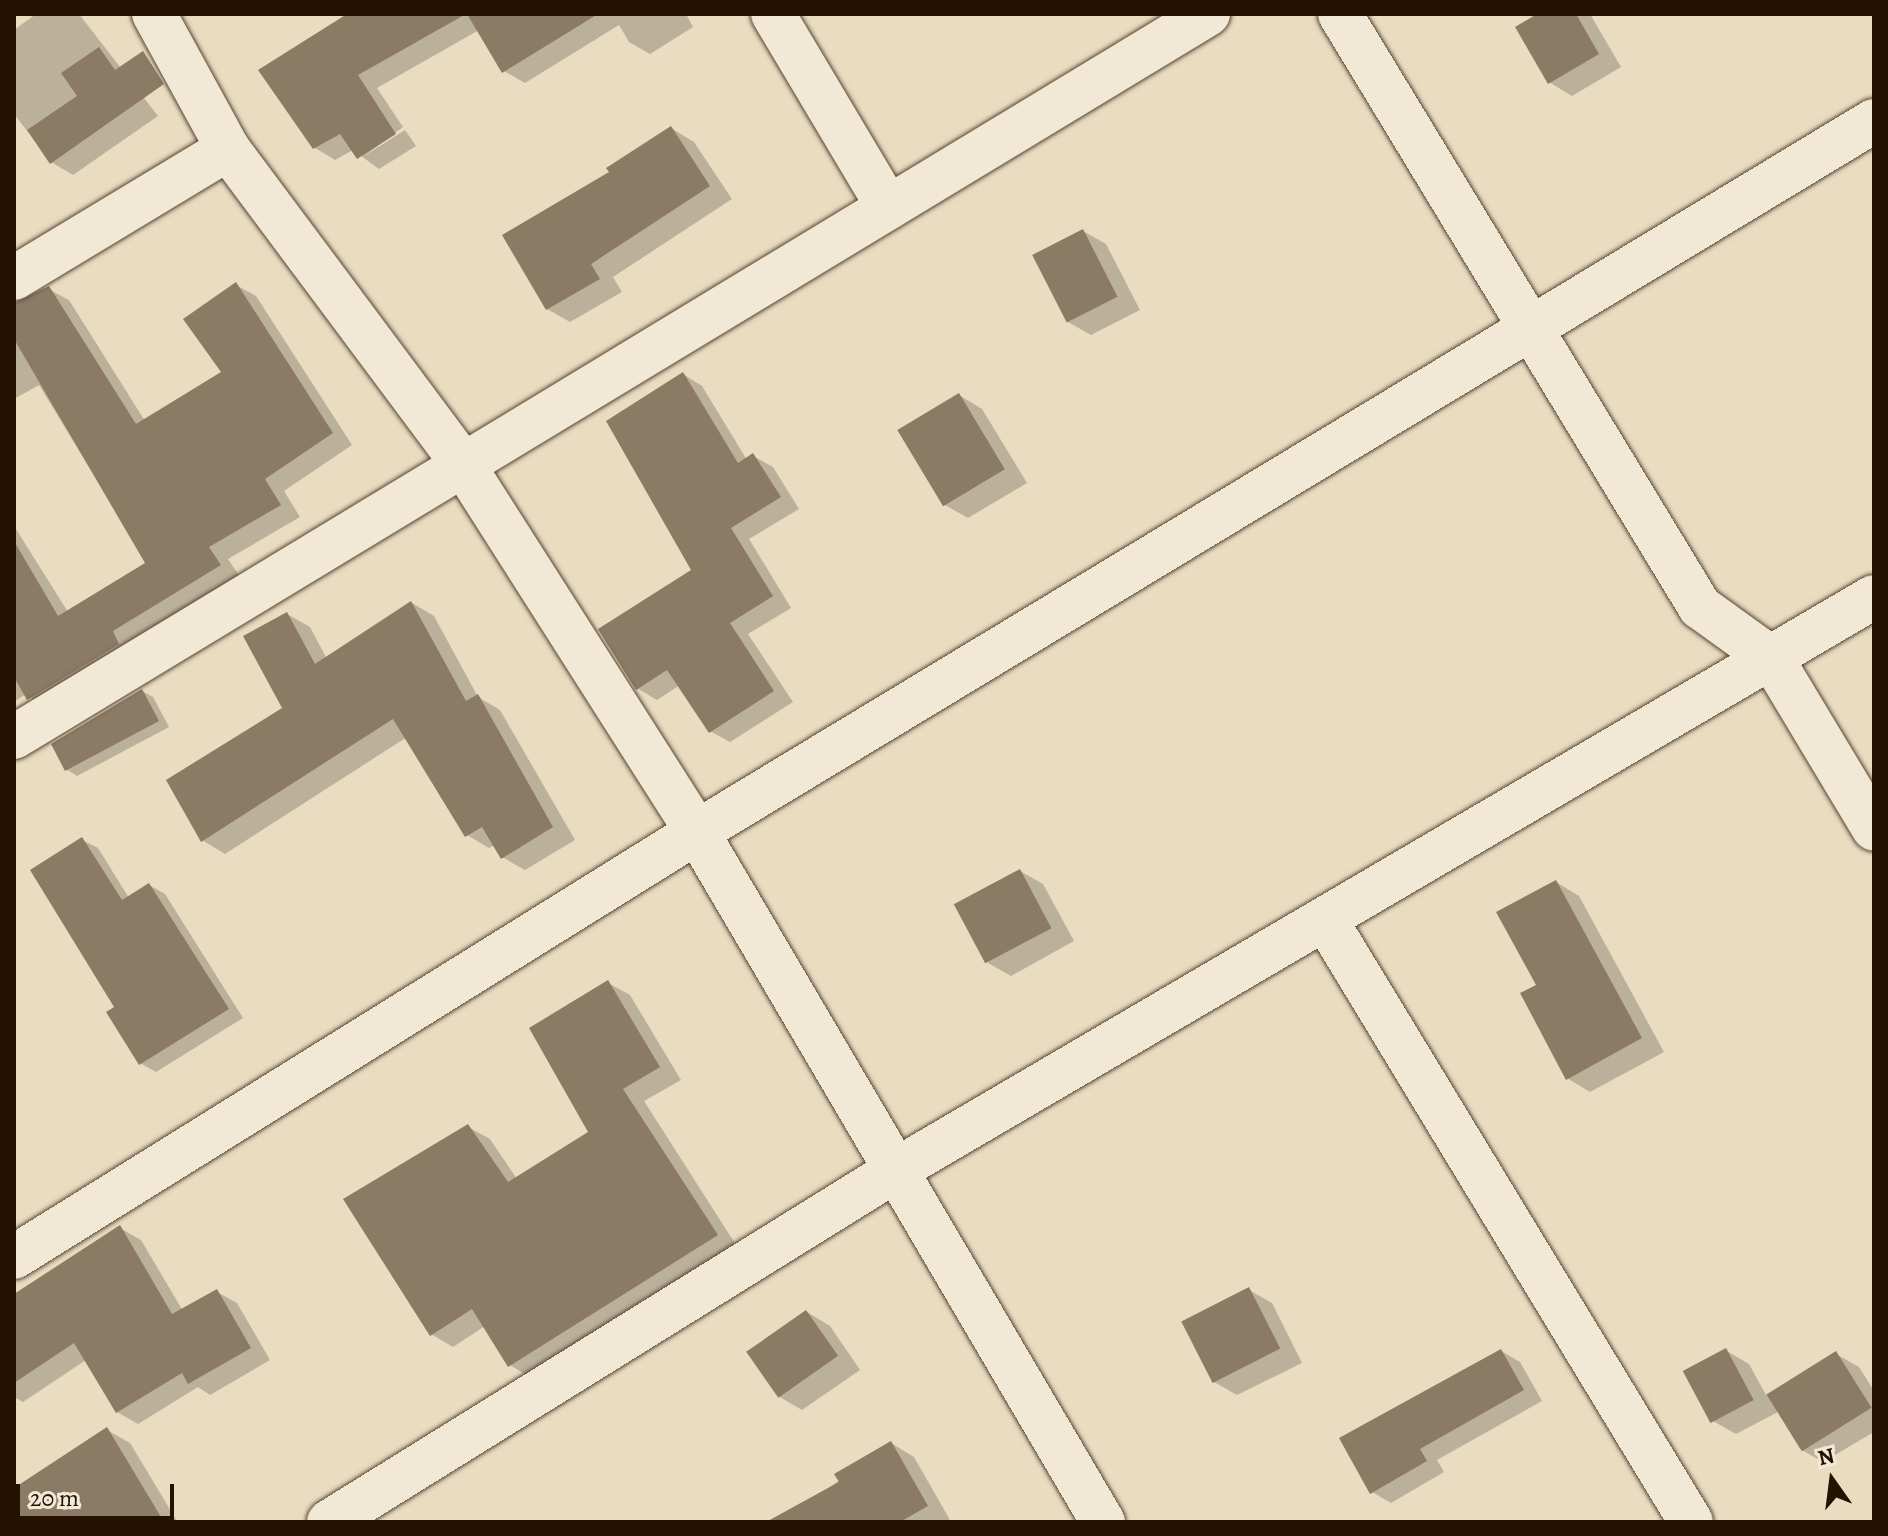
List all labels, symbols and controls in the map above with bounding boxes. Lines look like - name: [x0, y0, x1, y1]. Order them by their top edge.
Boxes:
- north arrow: [1792, 1440, 1872, 1520]
- text: N: [1815, 1440, 1838, 1473]
- scale bar: [20, 1468, 178, 1518]
- text: 20 m: [30, 1482, 79, 1514]

